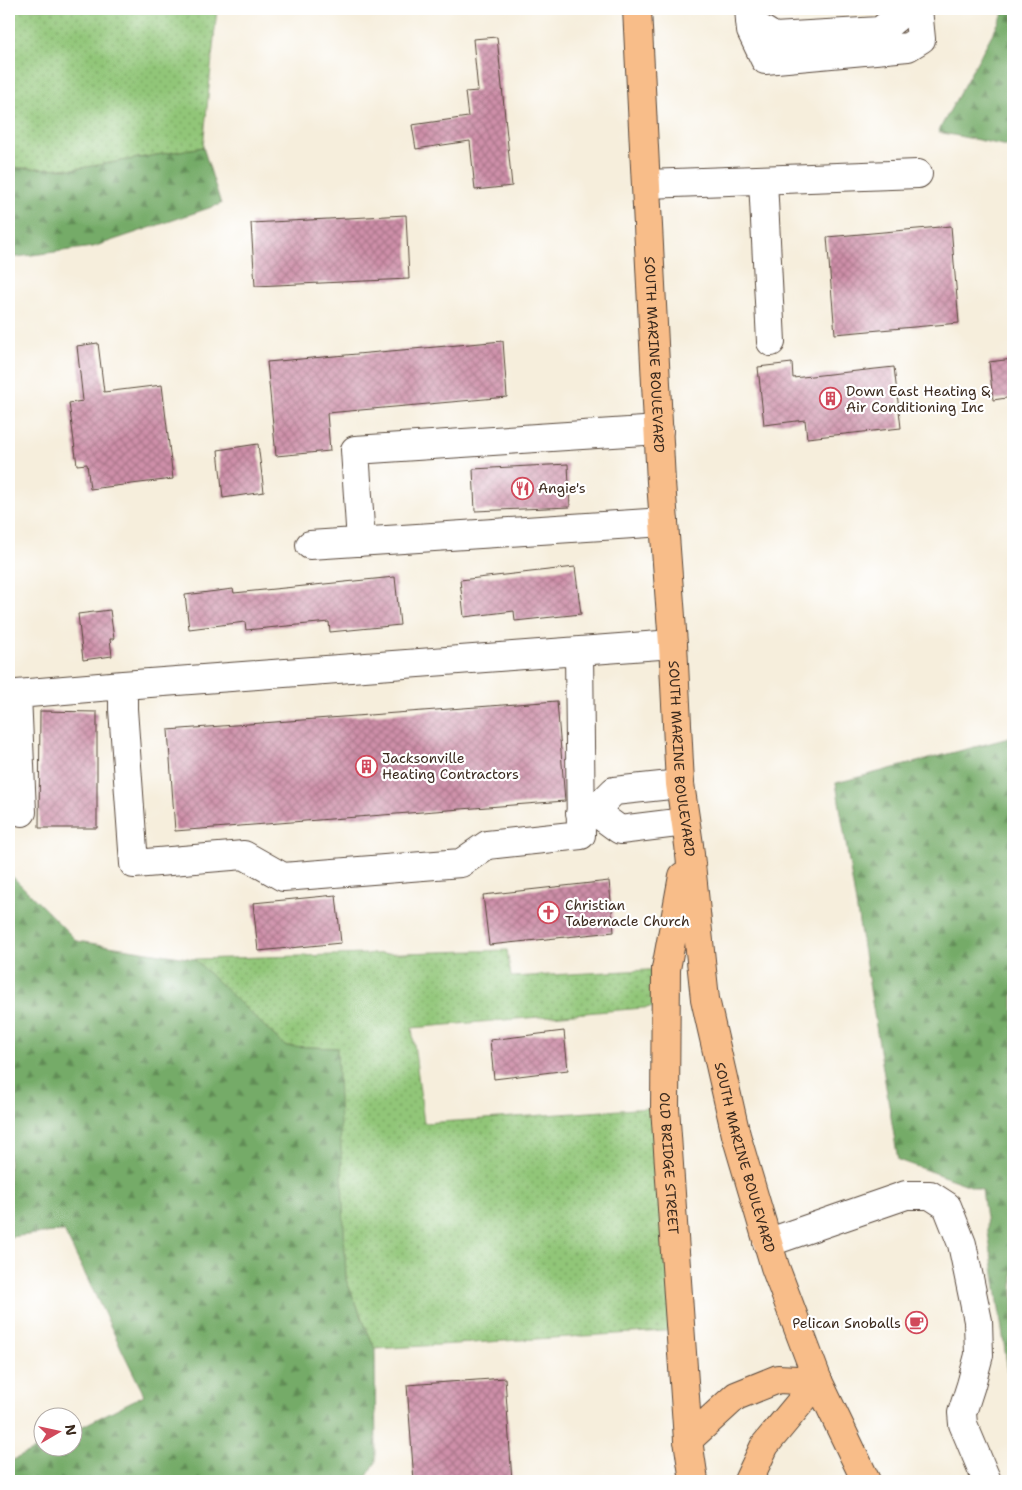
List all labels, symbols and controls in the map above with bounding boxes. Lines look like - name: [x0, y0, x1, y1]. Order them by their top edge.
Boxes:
- street label: SOUTH MARINE BOULEVARD: [641, 256, 669, 453]
- place label: Down East Heating & Air Conditioning Inc: [846, 382, 990, 416]
- building icon: Down East Heating & Air Conditioning Inc: [818, 387, 842, 411]
- restaurant icon: Angie's: [510, 476, 534, 500]
- place label: Angie's: [538, 479, 586, 497]
- street label: SOUTH MARINE BOULEVARD: [665, 660, 699, 857]
- place label: Jacksonville Heating Contractors: [382, 749, 519, 783]
- building icon: Jacksonville Heating Contractors: [354, 754, 378, 778]
- place label: Christian Tabernacle Church: [565, 896, 690, 930]
- church icon: Christian Tabernacle Church: [537, 901, 561, 925]
- street label: SOUTH MARINE BOULEVARD: [711, 1060, 779, 1255]
- street label: OLD BRIDGE STREET: [656, 1092, 683, 1235]
- cafe icon: Pelican Snoballs: [905, 1311, 929, 1335]
- place label: Pelican Snoballs: [792, 1314, 901, 1332]
- north arrow: [32, 1408, 82, 1458]
- text: N: [61, 1423, 81, 1437]

